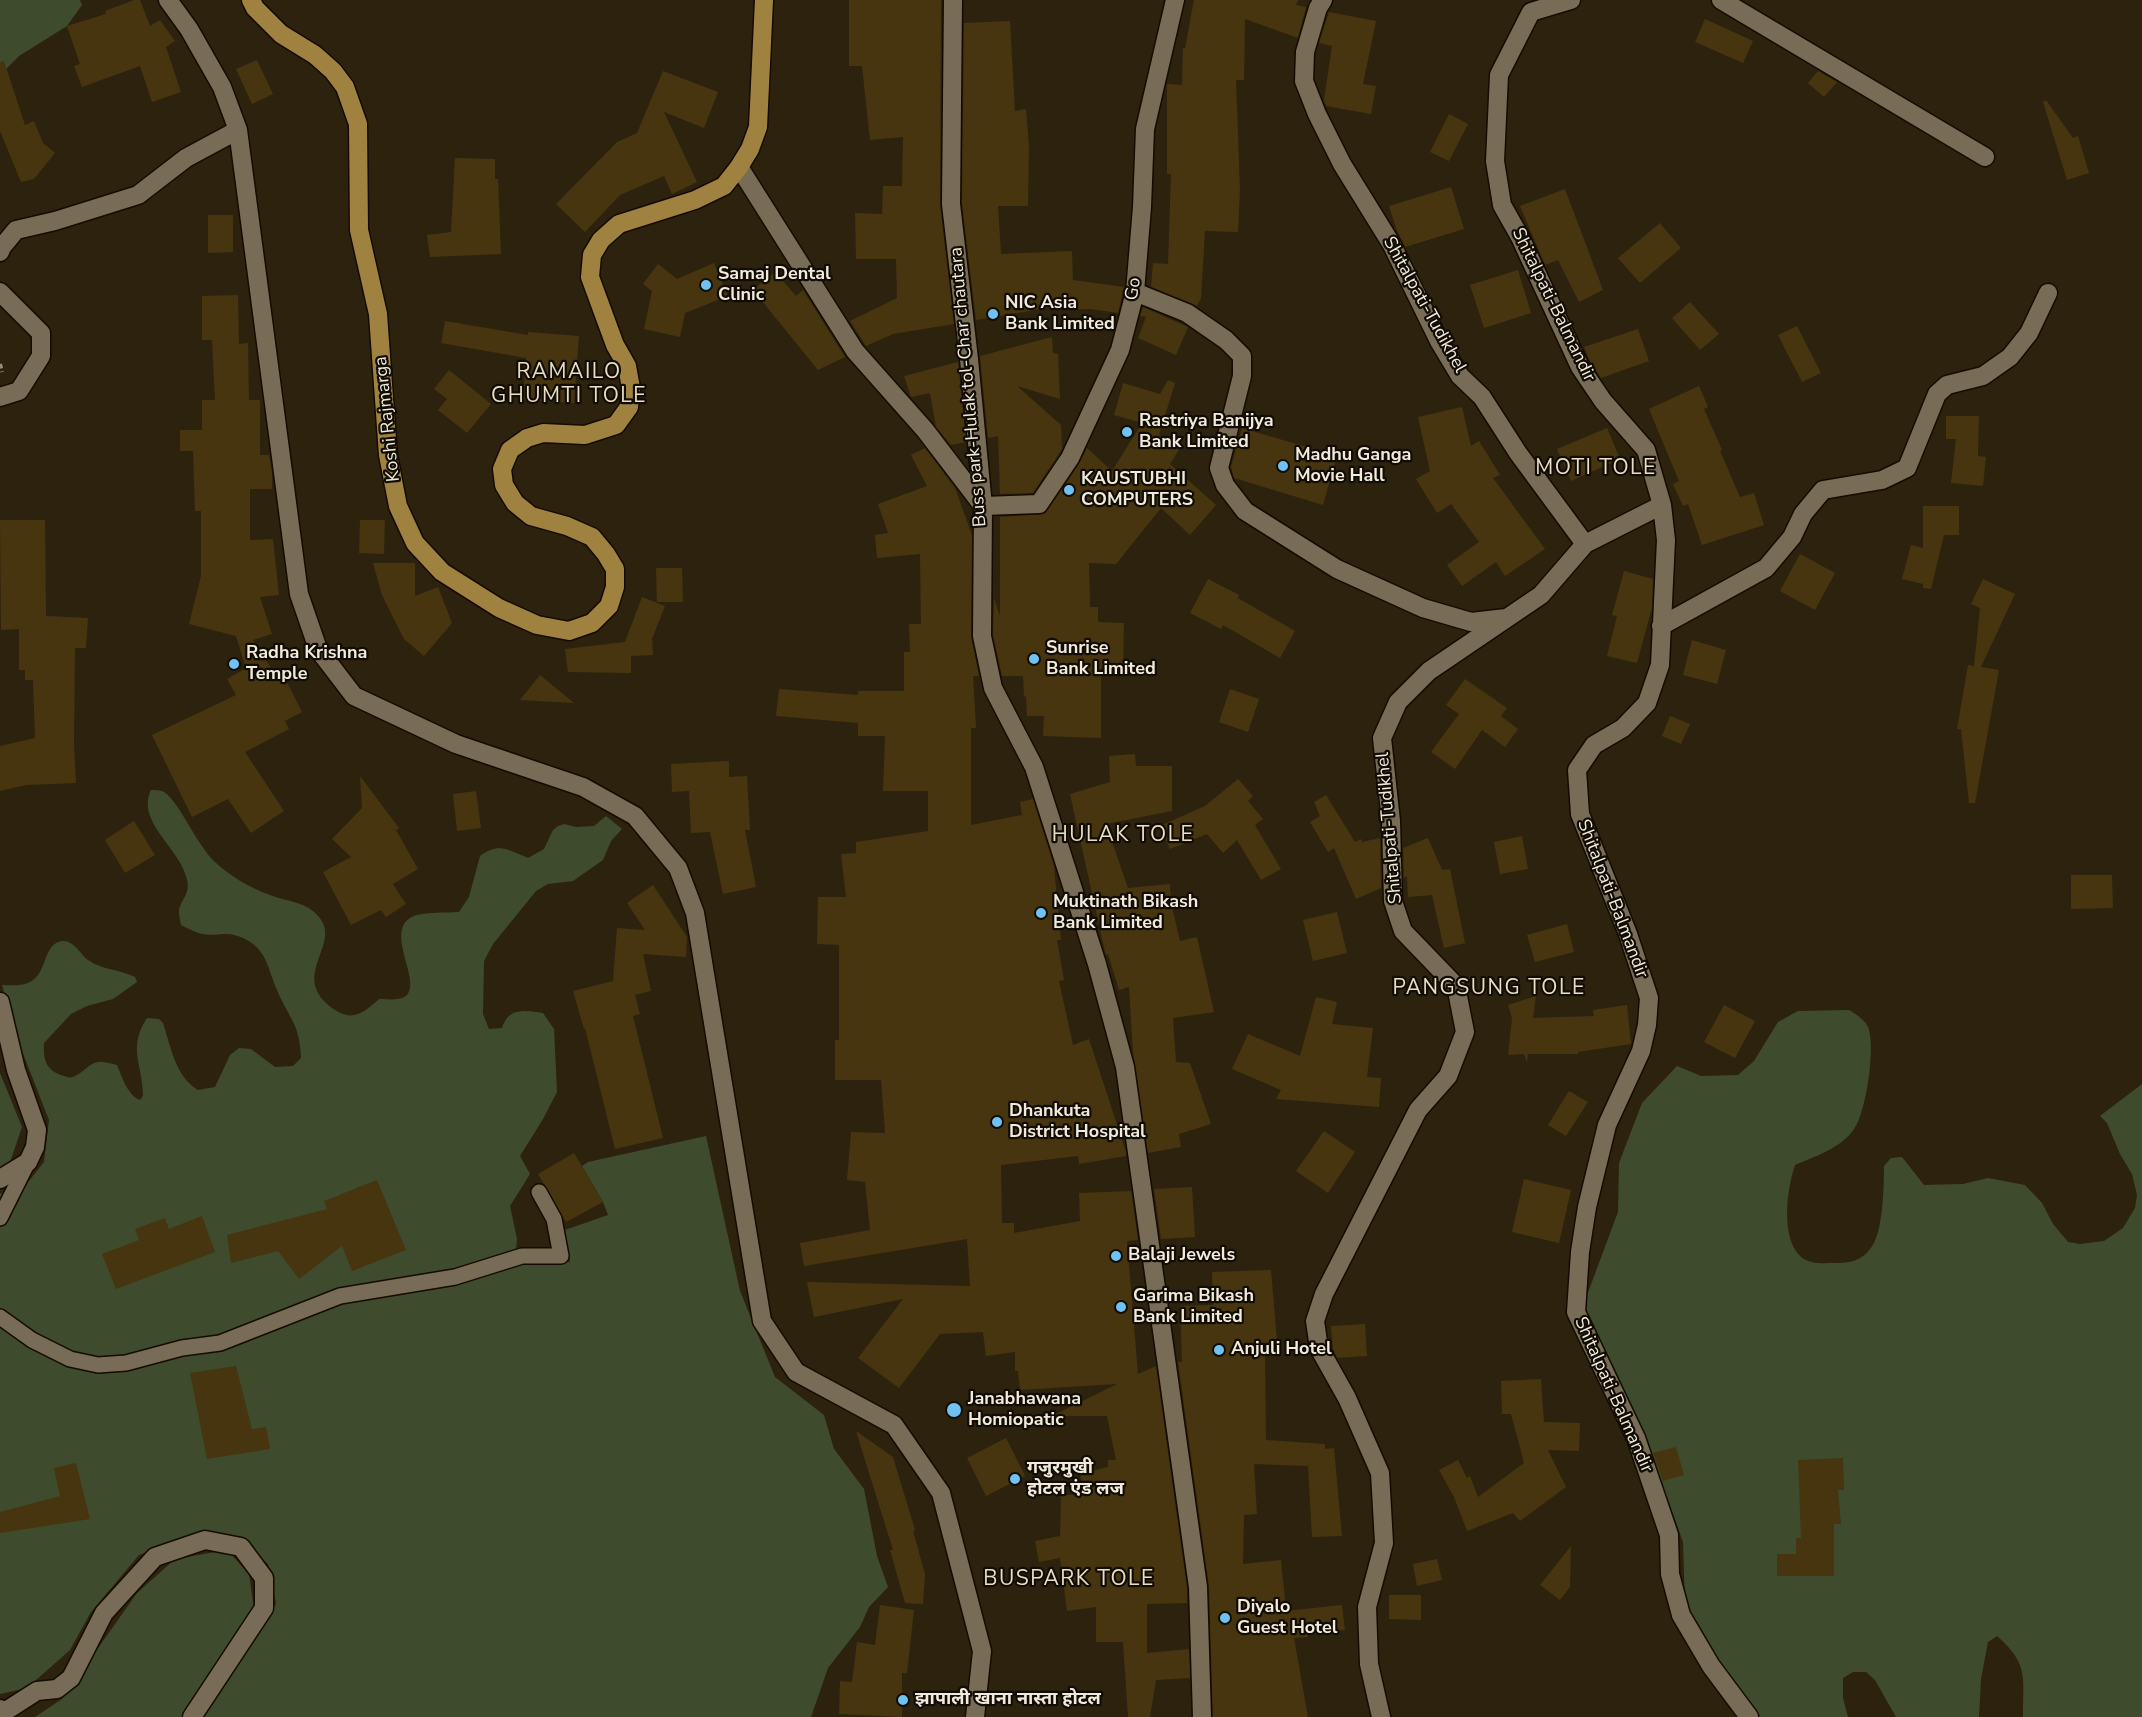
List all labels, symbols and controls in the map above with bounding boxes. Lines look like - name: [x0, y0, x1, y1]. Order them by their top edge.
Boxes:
- street label: Shitalpati-Balmandir: [1506, 225, 1600, 385]
- street label: Shitalpati-Tudikhel: [1378, 233, 1470, 377]
- street label: Buss park-Hulak tol-Char chautara: [946, 246, 992, 528]
- place label: Samaj Dental Clinic: [718, 264, 831, 306]
- street label: Go: [1122, 276, 1146, 302]
- marker: Samaj Dental Clinic: [699, 278, 713, 292]
- place label: NIC Asia Bank Limited: [1005, 293, 1115, 336]
- marker: NIC Asia Bank Limited: [986, 307, 1000, 321]
- street label: Koshi Rajmarga: [371, 355, 405, 483]
- district label: RAMAILO GHUMTI TOLE: [491, 360, 647, 410]
- place label: Rastriya Banijya Bank Limited: [1139, 411, 1273, 454]
- marker: Rastriya Banijya Bank Limited: [1120, 425, 1134, 439]
- place label: Madhu Ganga Movie Hall: [1295, 445, 1411, 488]
- district label: MOTI TOLE: [1535, 456, 1657, 482]
- marker: Madhu Ganga Movie Hall: [1276, 459, 1290, 473]
- place label: KAUSTUBHI COMPUTERS: [1081, 469, 1193, 512]
- marker: KAUSTUBHI COMPUTERS: [1062, 483, 1076, 497]
- place label: Sunrise Bank Limited: [1046, 638, 1156, 680]
- place label: Radha Krishna Temple: [246, 643, 367, 686]
- marker: Sunrise Bank Limited: [1027, 652, 1041, 666]
- marker: Radha Krishna Temple: [227, 657, 241, 671]
- street label: Shitalpati-Tudikhel: [1373, 751, 1407, 905]
- street label: Shitalpati-Balmandir: [1572, 817, 1652, 981]
- district label: HULAK TOLE: [1052, 823, 1194, 849]
- place label: Muktinath Bikash Bank Limited: [1053, 892, 1198, 934]
- marker: Muktinath Bikash Bank Limited: [1034, 906, 1048, 920]
- district label: PANGSUNG TOLE: [1392, 976, 1586, 1002]
- place label: Dhankuta District Hospital: [1009, 1101, 1146, 1144]
- marker: Dhankuta District Hospital: [990, 1115, 1004, 1129]
- place label: Balaji Jewels: [1128, 1245, 1235, 1267]
- marker: Balaji Jewels: [1109, 1249, 1123, 1263]
- place label: Garima Bikash Bank Limited: [1133, 1286, 1254, 1328]
- marker: Garima Bikash Bank Limited: [1114, 1300, 1128, 1314]
- street label: Shitalpati-Balmandir: [1569, 1314, 1657, 1476]
- place label: Anjuli Hotel: [1231, 1339, 1332, 1361]
- marker: Anjuli Hotel: [1212, 1343, 1226, 1357]
- place label: Janabhawana Homiopatic: [968, 1389, 1081, 1432]
- marker: Janabhawana Homiopatic: [945, 1401, 963, 1419]
- place label: गजुरमुखी होटल एंड लज: [1027, 1458, 1124, 1500]
- marker: गजुरमुखी होटल एंड लज: [1008, 1472, 1022, 1486]
- district label: BUSPARK TOLE: [983, 1567, 1155, 1593]
- place label: Diyalo Guest Hotel: [1237, 1597, 1337, 1640]
- marker: Diyalo Guest Hotel: [1218, 1611, 1232, 1625]
- place label: झापाली खाना नास्ता होटल: [915, 1689, 1101, 1711]
- marker: झापाली खाना नास्ता होटल: [896, 1693, 910, 1707]

